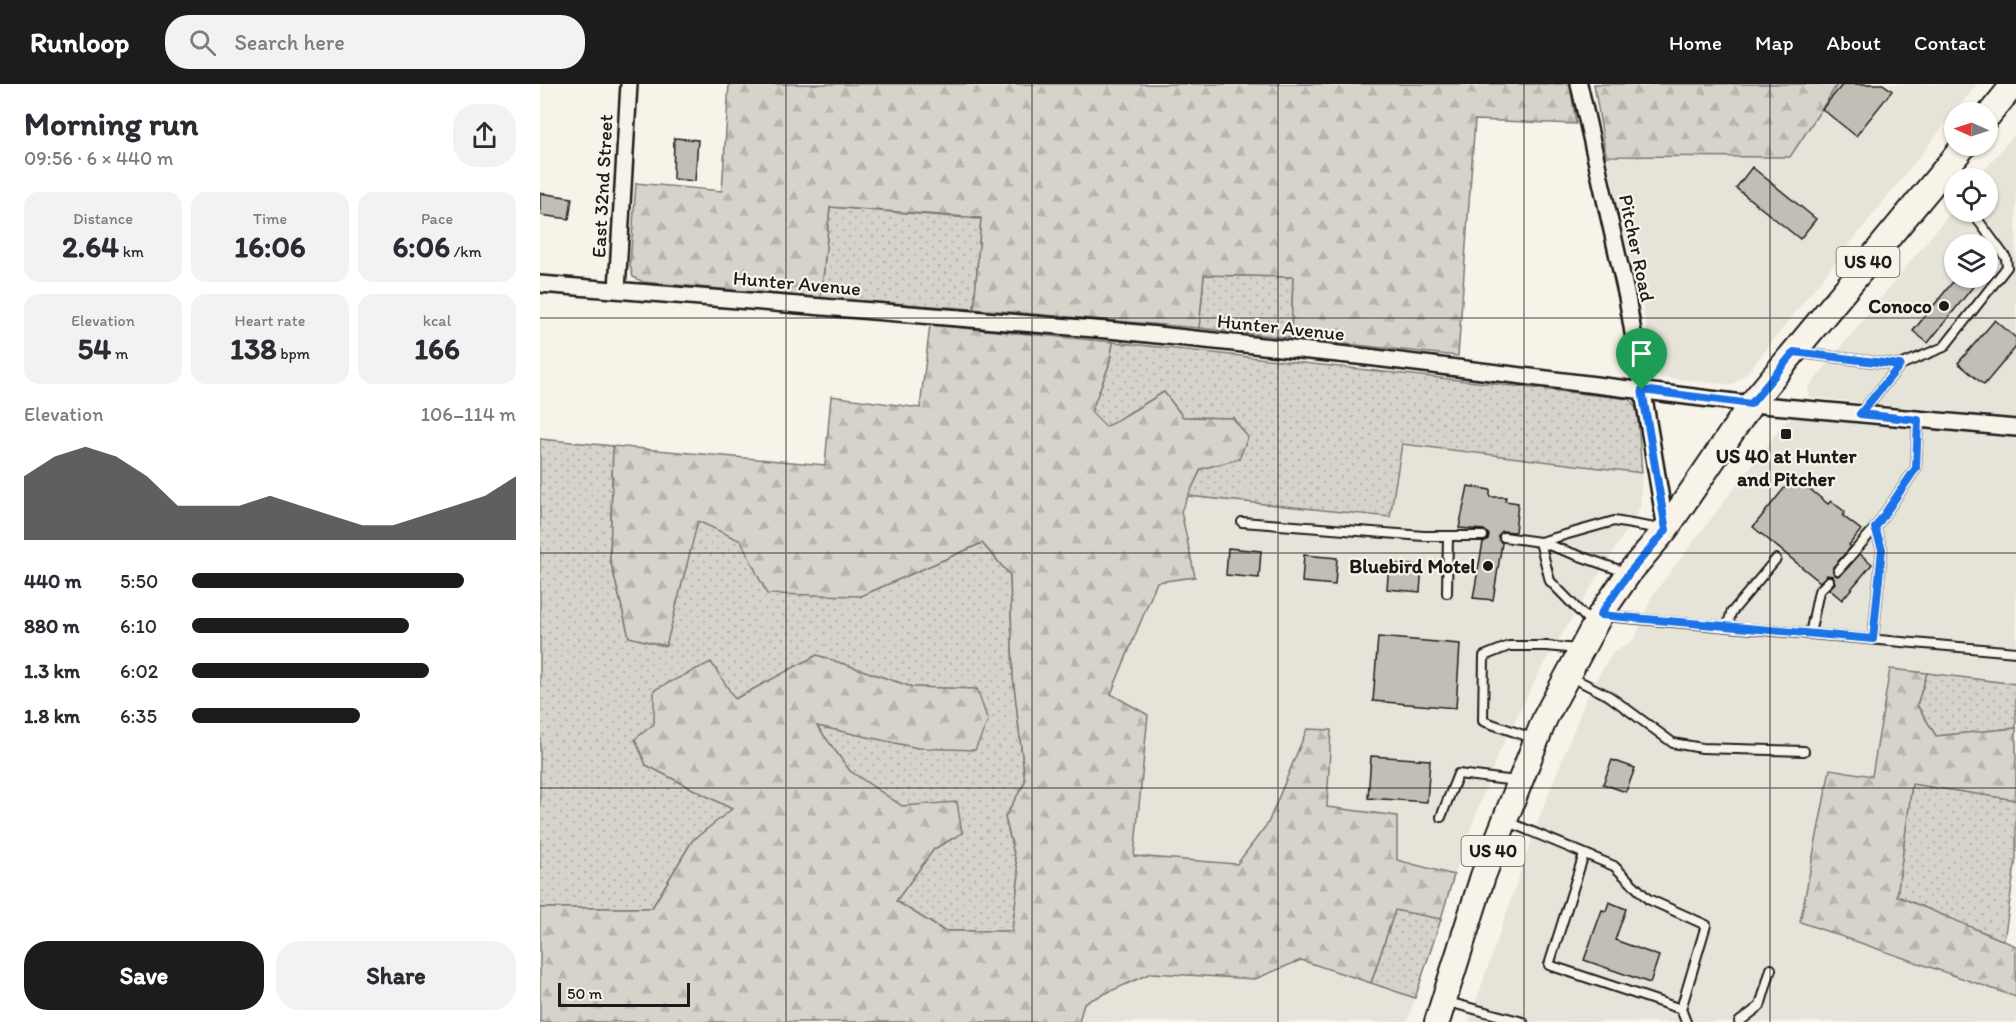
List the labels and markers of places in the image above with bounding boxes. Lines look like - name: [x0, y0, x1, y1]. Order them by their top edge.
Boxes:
- place label: Conoco: [1868, 294, 1932, 318]
- marker: Conoco: [1937, 299, 1951, 313]
- pin: [1616, 328, 1667, 390]
- marker: US 40 at Hunter and Pitcher: [1779, 427, 1793, 441]
- place label: US 40 at Hunter and Pitcher: [1716, 444, 1857, 491]
- place label: Bluebird Motel: [1349, 554, 1476, 578]
- marker: Bluebird Motel: [1481, 559, 1495, 573]

